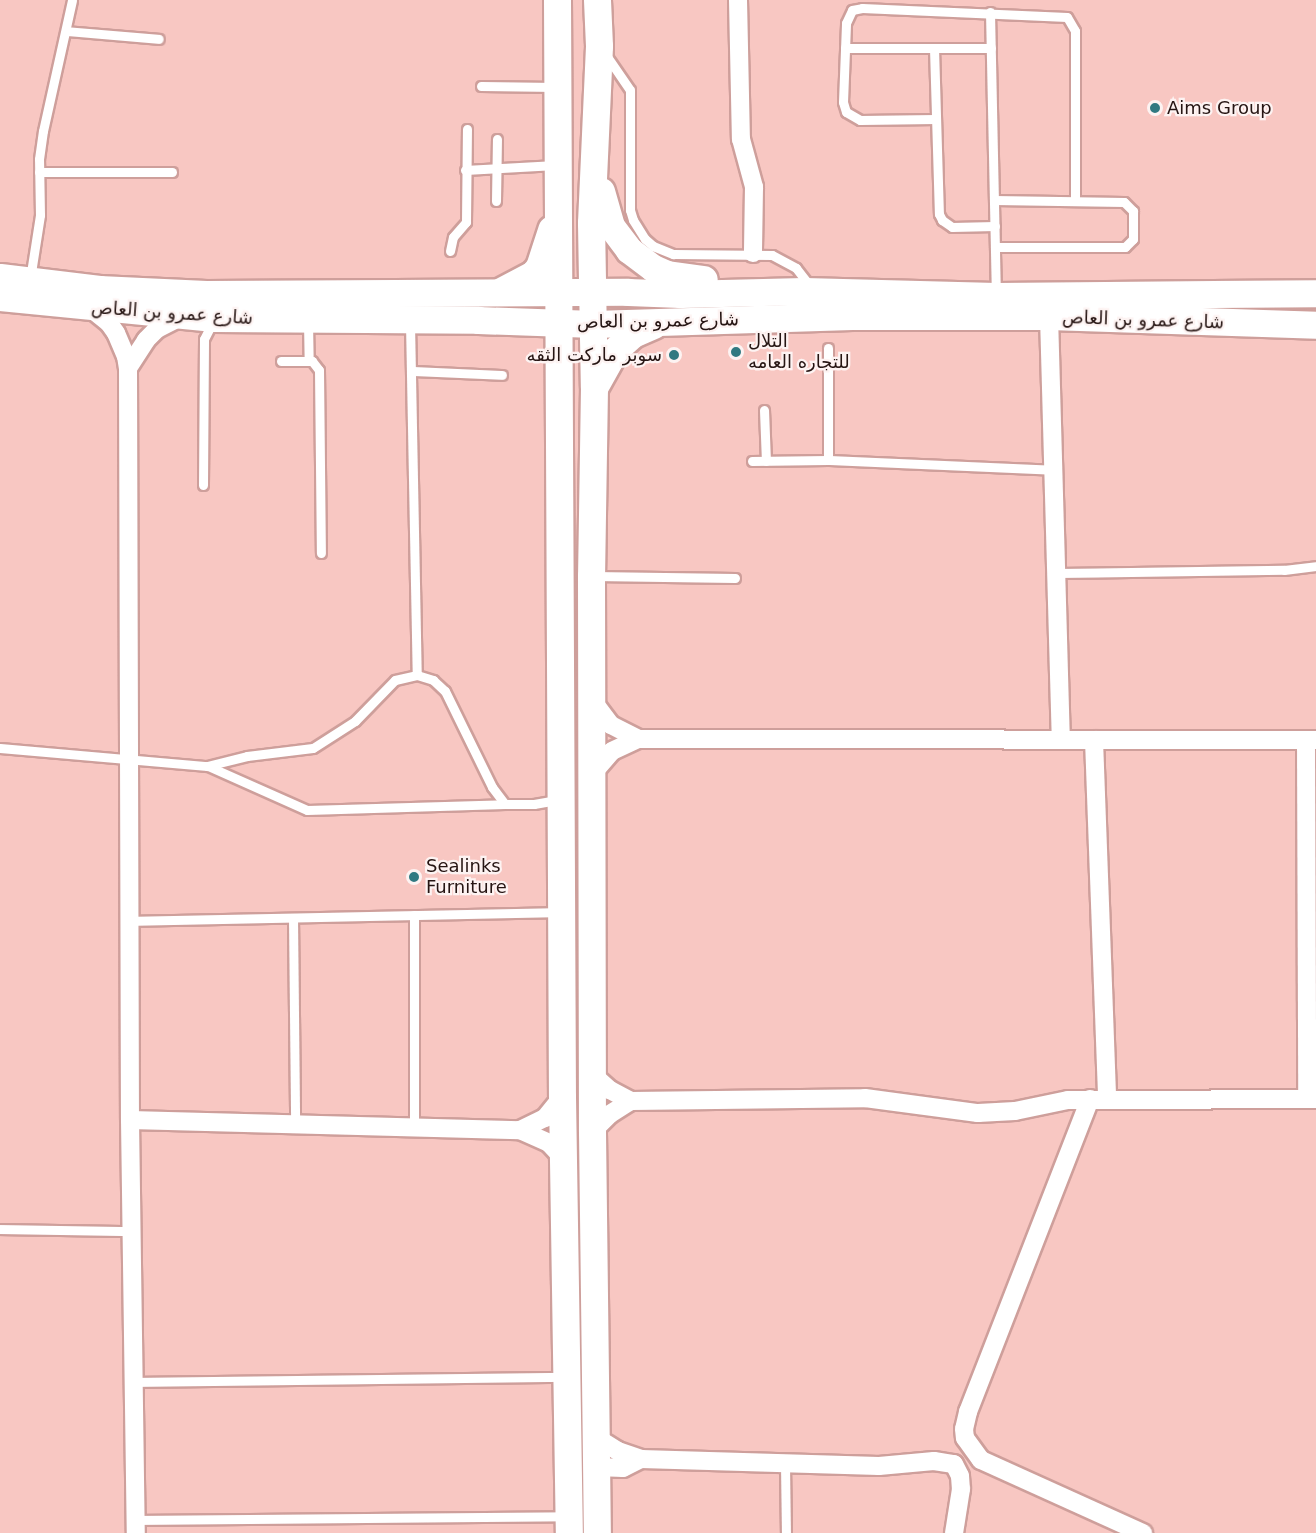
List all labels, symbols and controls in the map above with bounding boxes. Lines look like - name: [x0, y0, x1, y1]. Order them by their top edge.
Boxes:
- place label: Aims Group: [1167, 97, 1272, 119]
- marker: Aims Group: [1148, 101, 1162, 115]
- street label: شارع عمرو بن العاص: [90, 297, 254, 329]
- street label: شارع عمرو بن العاص: [1062, 306, 1224, 334]
- street label: شارع عمرو بن العاص: [577, 309, 739, 333]
- place label: التلال للتجاره العامه: [748, 331, 850, 374]
- place label: سوبر ماركت الثقه: [526, 344, 662, 366]
- marker: التلال للتجاره العامه: [729, 345, 743, 359]
- marker: سوبر ماركت الثقه: [667, 348, 681, 362]
- place label: Sealinks Furniture: [426, 856, 507, 898]
- marker: Sealinks Furniture: [407, 870, 421, 884]

